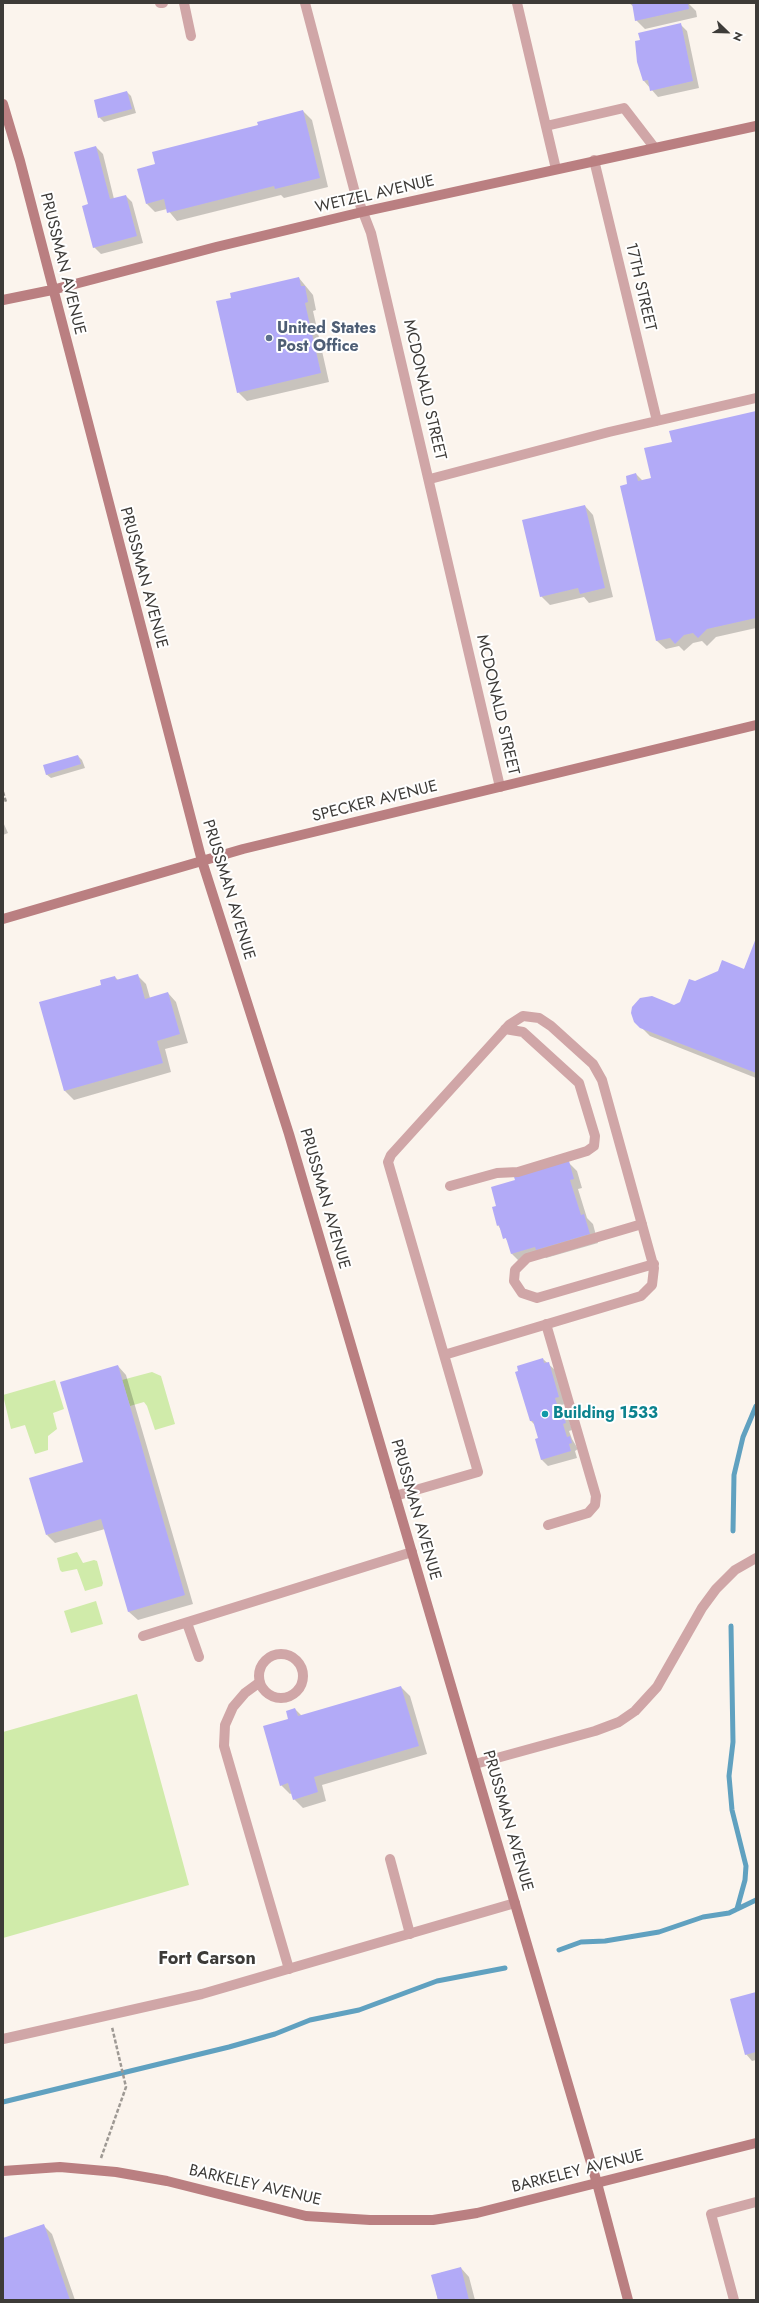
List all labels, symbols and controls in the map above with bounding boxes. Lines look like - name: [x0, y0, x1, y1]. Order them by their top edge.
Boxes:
- north arrow: [707, 12, 747, 52]
- text: N: [729, 30, 747, 44]
- street label: WETZEL AVENUE: [314, 172, 436, 218]
- street label: PRUSSMAN AVENUE: [35, 191, 89, 337]
- street label: 17TH STREET: [621, 241, 659, 333]
- street label: MCDONALD STREET: [399, 318, 449, 462]
- place label: United States Post Office: [277, 319, 376, 357]
- marker: United States Post Office: [264, 333, 274, 343]
- street label: PRUSSMAN AVENUE: [115, 505, 171, 651]
- street label: MCDONALD STREET: [472, 633, 522, 777]
- street label: SPECKER AVENUE: [310, 777, 440, 827]
- street label: PRUSSMAN AVENUE: [198, 818, 258, 962]
- street label: PRUSSMAN AVENUE: [295, 1126, 353, 1272]
- place label: Building 1533: [553, 1404, 658, 1424]
- marker: Building 1533: [540, 1409, 550, 1419]
- street label: PRUSSMAN AVENUE: [386, 1437, 444, 1583]
- street label: PRUSSMAN AVENUE: [478, 1748, 536, 1894]
- district label: Fort Carson: [158, 1949, 256, 1971]
- street label: BARKELEY AVENUE: [510, 2146, 646, 2198]
- street label: BARKELEY AVENUE: [187, 2161, 323, 2211]

